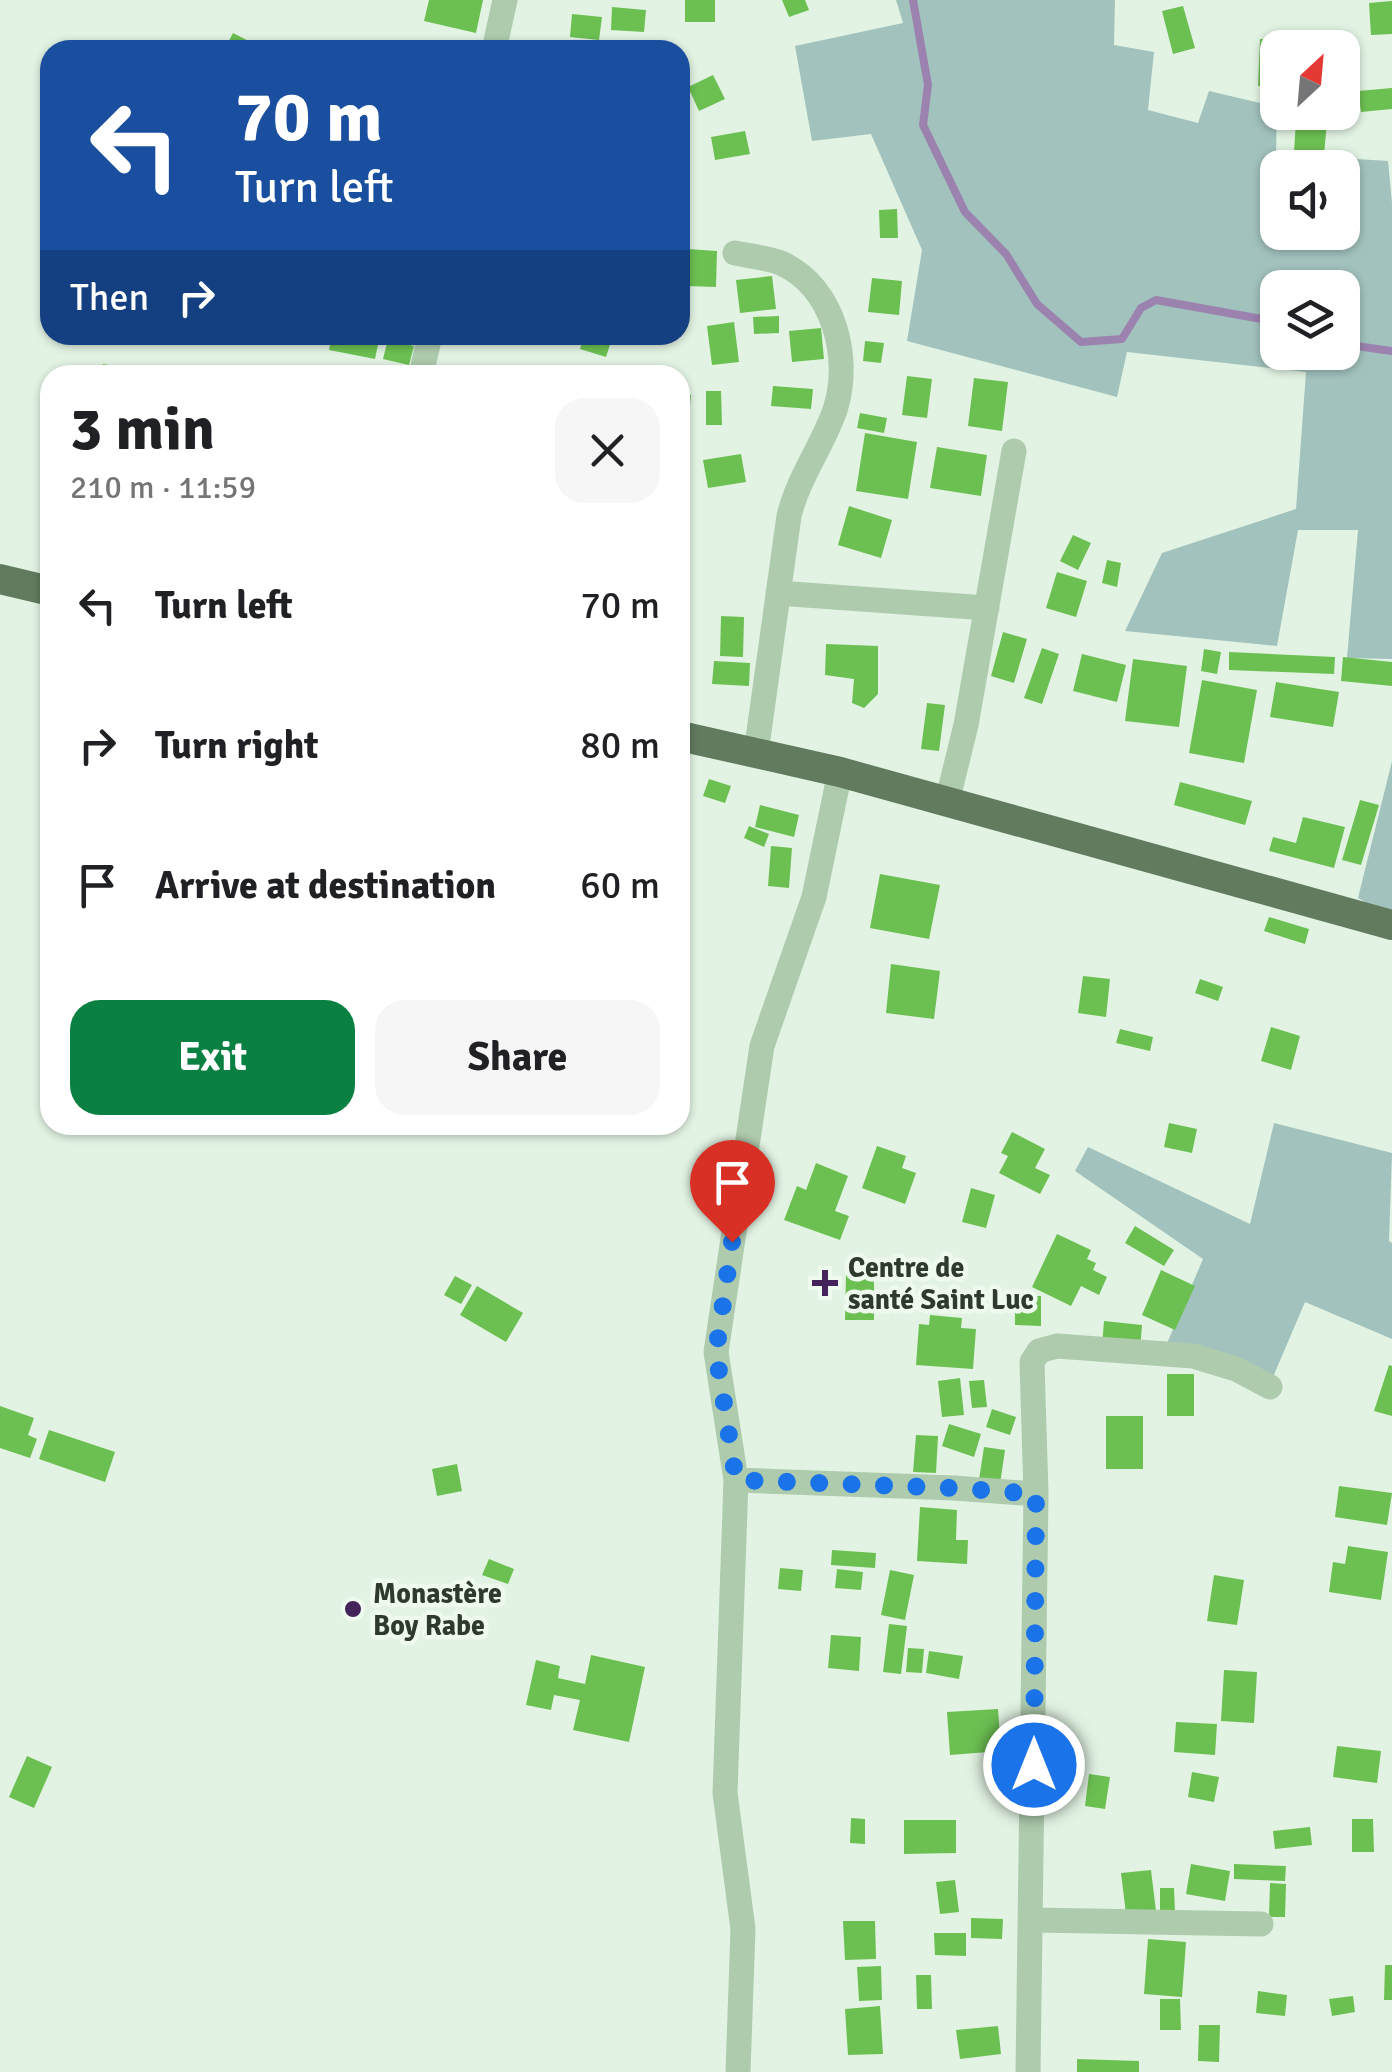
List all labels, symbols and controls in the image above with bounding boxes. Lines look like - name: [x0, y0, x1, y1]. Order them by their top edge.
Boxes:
- north arrow: [1260, 30, 1360, 130]
- map controls: [1260, 30, 1360, 370]
- text: 70 m: [235, 74, 383, 160]
- icon: left: [70, 80, 200, 210]
- button: sound: [1260, 150, 1360, 250]
- text: Turn left: [235, 160, 394, 215]
- icon: right: [169, 270, 224, 325]
- button: layers: [1260, 270, 1360, 370]
- text: Then: [70, 274, 149, 321]
- text: 3 min: [70, 393, 215, 467]
- button: close: [555, 398, 660, 503]
- text: 210 m · 11:59: [70, 468, 256, 507]
- icon: left: [70, 578, 125, 633]
- text: Turn left: [155, 582, 293, 629]
- text: 70 m: [580, 582, 660, 629]
- icon: right: [70, 718, 125, 773]
- text: Turn right: [155, 722, 319, 769]
- text: 80 m: [580, 722, 660, 769]
- icon: arrive: [70, 858, 125, 913]
- text: Arrive at destination: [155, 862, 496, 909]
- text: 60 m: [580, 862, 660, 909]
- button: Exit: [70, 1000, 355, 1115]
- button: Share: [375, 1000, 660, 1115]
- pin: [690, 1140, 775, 1243]
- icon: arrive: [705, 1155, 760, 1210]
- place label: Centre de santé Saint Luc: [848, 1251, 1034, 1317]
- marker: Centre de santé Saint Luc: [812, 1270, 838, 1296]
- place label: Monastère Boy Rabe: [373, 1577, 502, 1643]
- marker: Monastère Boy Rabe: [342, 1598, 364, 1620]
- position arrow: [982, 1713, 1086, 1817]

